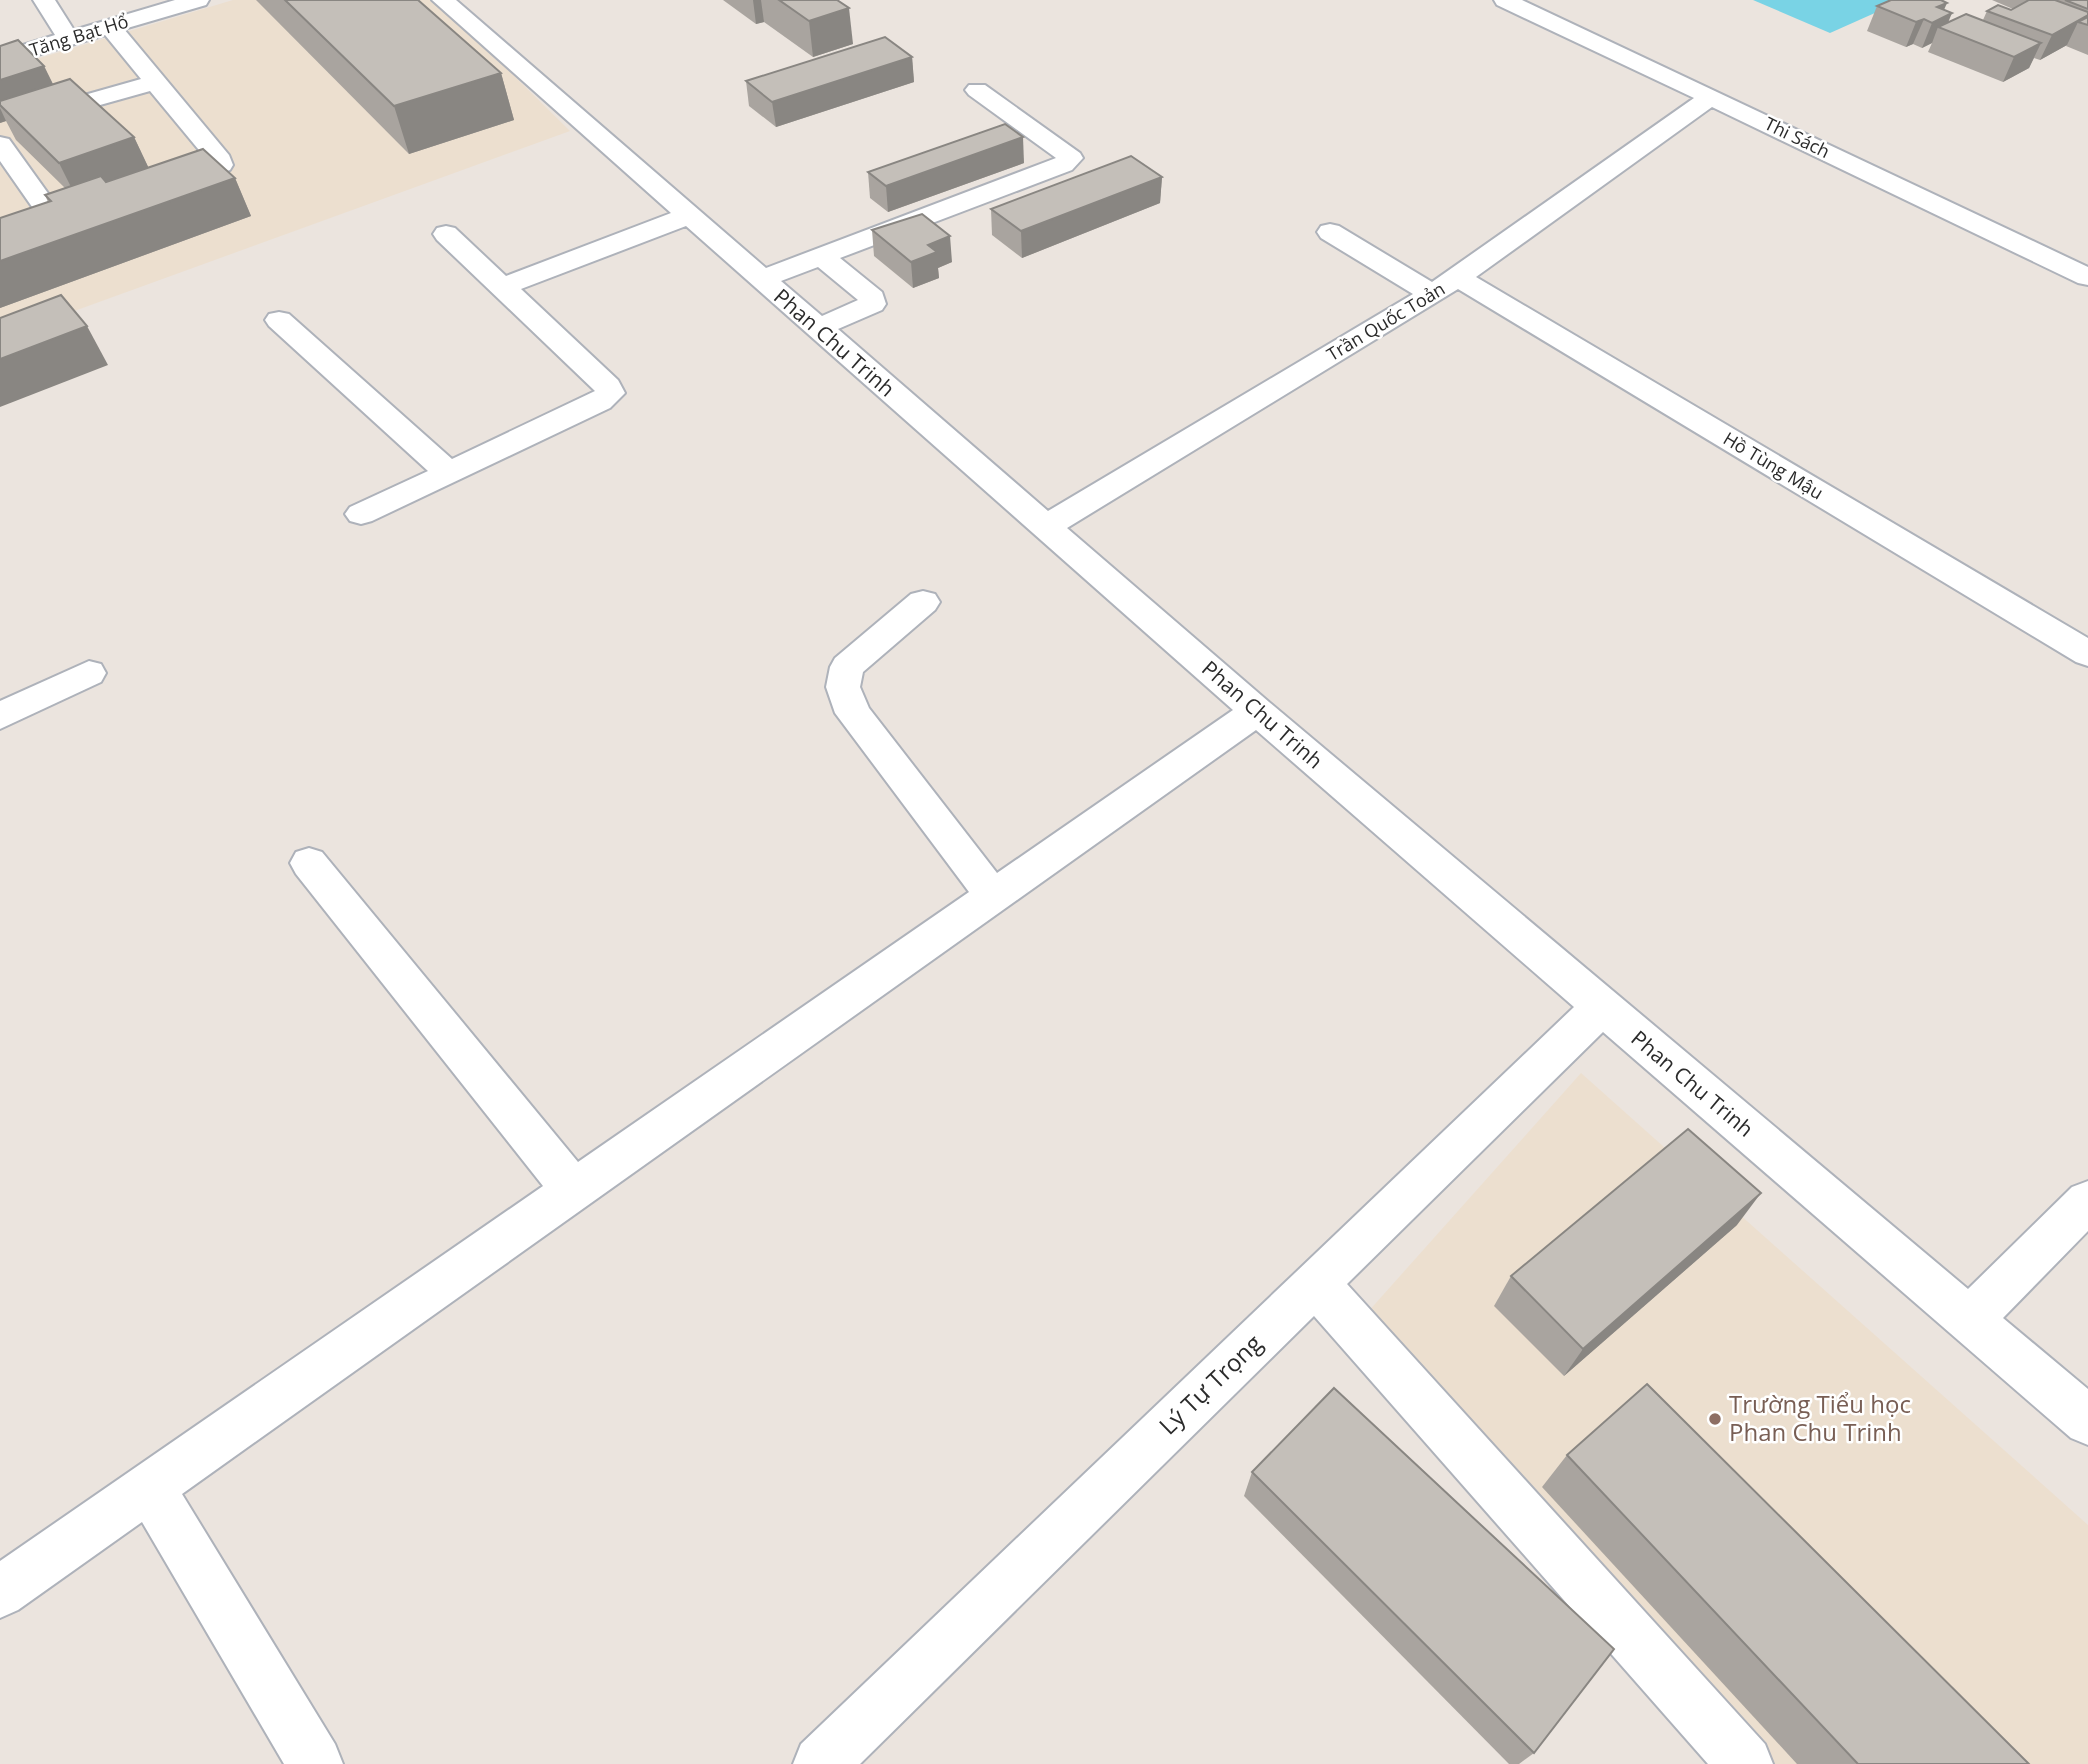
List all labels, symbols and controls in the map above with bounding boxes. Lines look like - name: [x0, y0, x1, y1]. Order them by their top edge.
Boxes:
- street label: Tăng Bạt Hổ: [26, 9, 131, 61]
- street label: Thi Sách: [1761, 111, 1834, 163]
- street label: Trần Quốc Toản: [1322, 276, 1449, 366]
- street label: Phan Chu Trinh: [768, 282, 901, 402]
- street label: Hồ Tùng Mậu: [1719, 426, 1828, 504]
- street label: Phan Chu Trinh: [1196, 654, 1329, 774]
- street label: Phan Chu Trinh: [1626, 1024, 1760, 1143]
- street label: Lý Tự Trọng: [1151, 1326, 1269, 1441]
- place label: Trường Tiểu học Phan Chu Trinh: [1729, 1387, 1911, 1448]
- marker: Trường Tiểu học Phan Chu Trinh: [1707, 1411, 1723, 1427]

